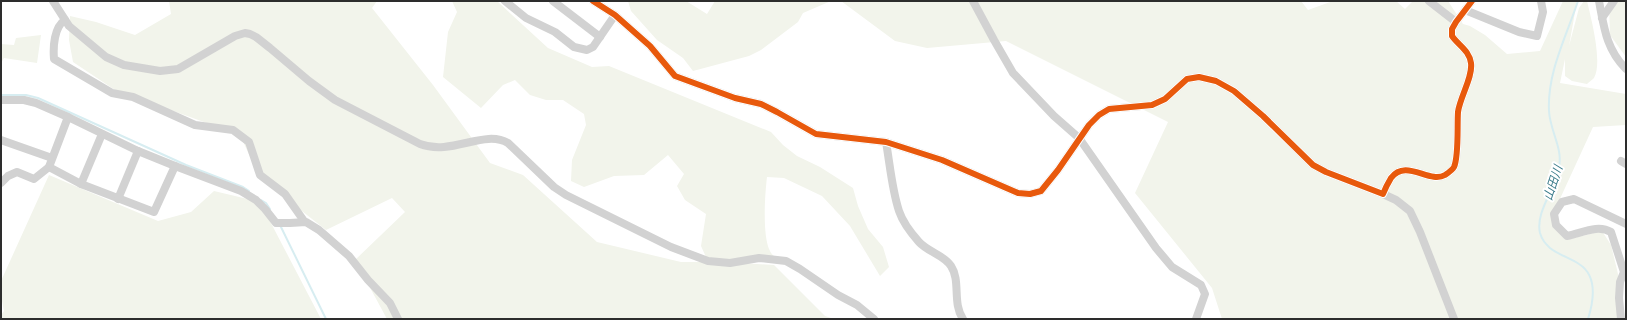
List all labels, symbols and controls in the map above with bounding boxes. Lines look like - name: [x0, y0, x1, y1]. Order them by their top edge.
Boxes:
- water label: 山田川: [1540, 162, 1566, 202]

